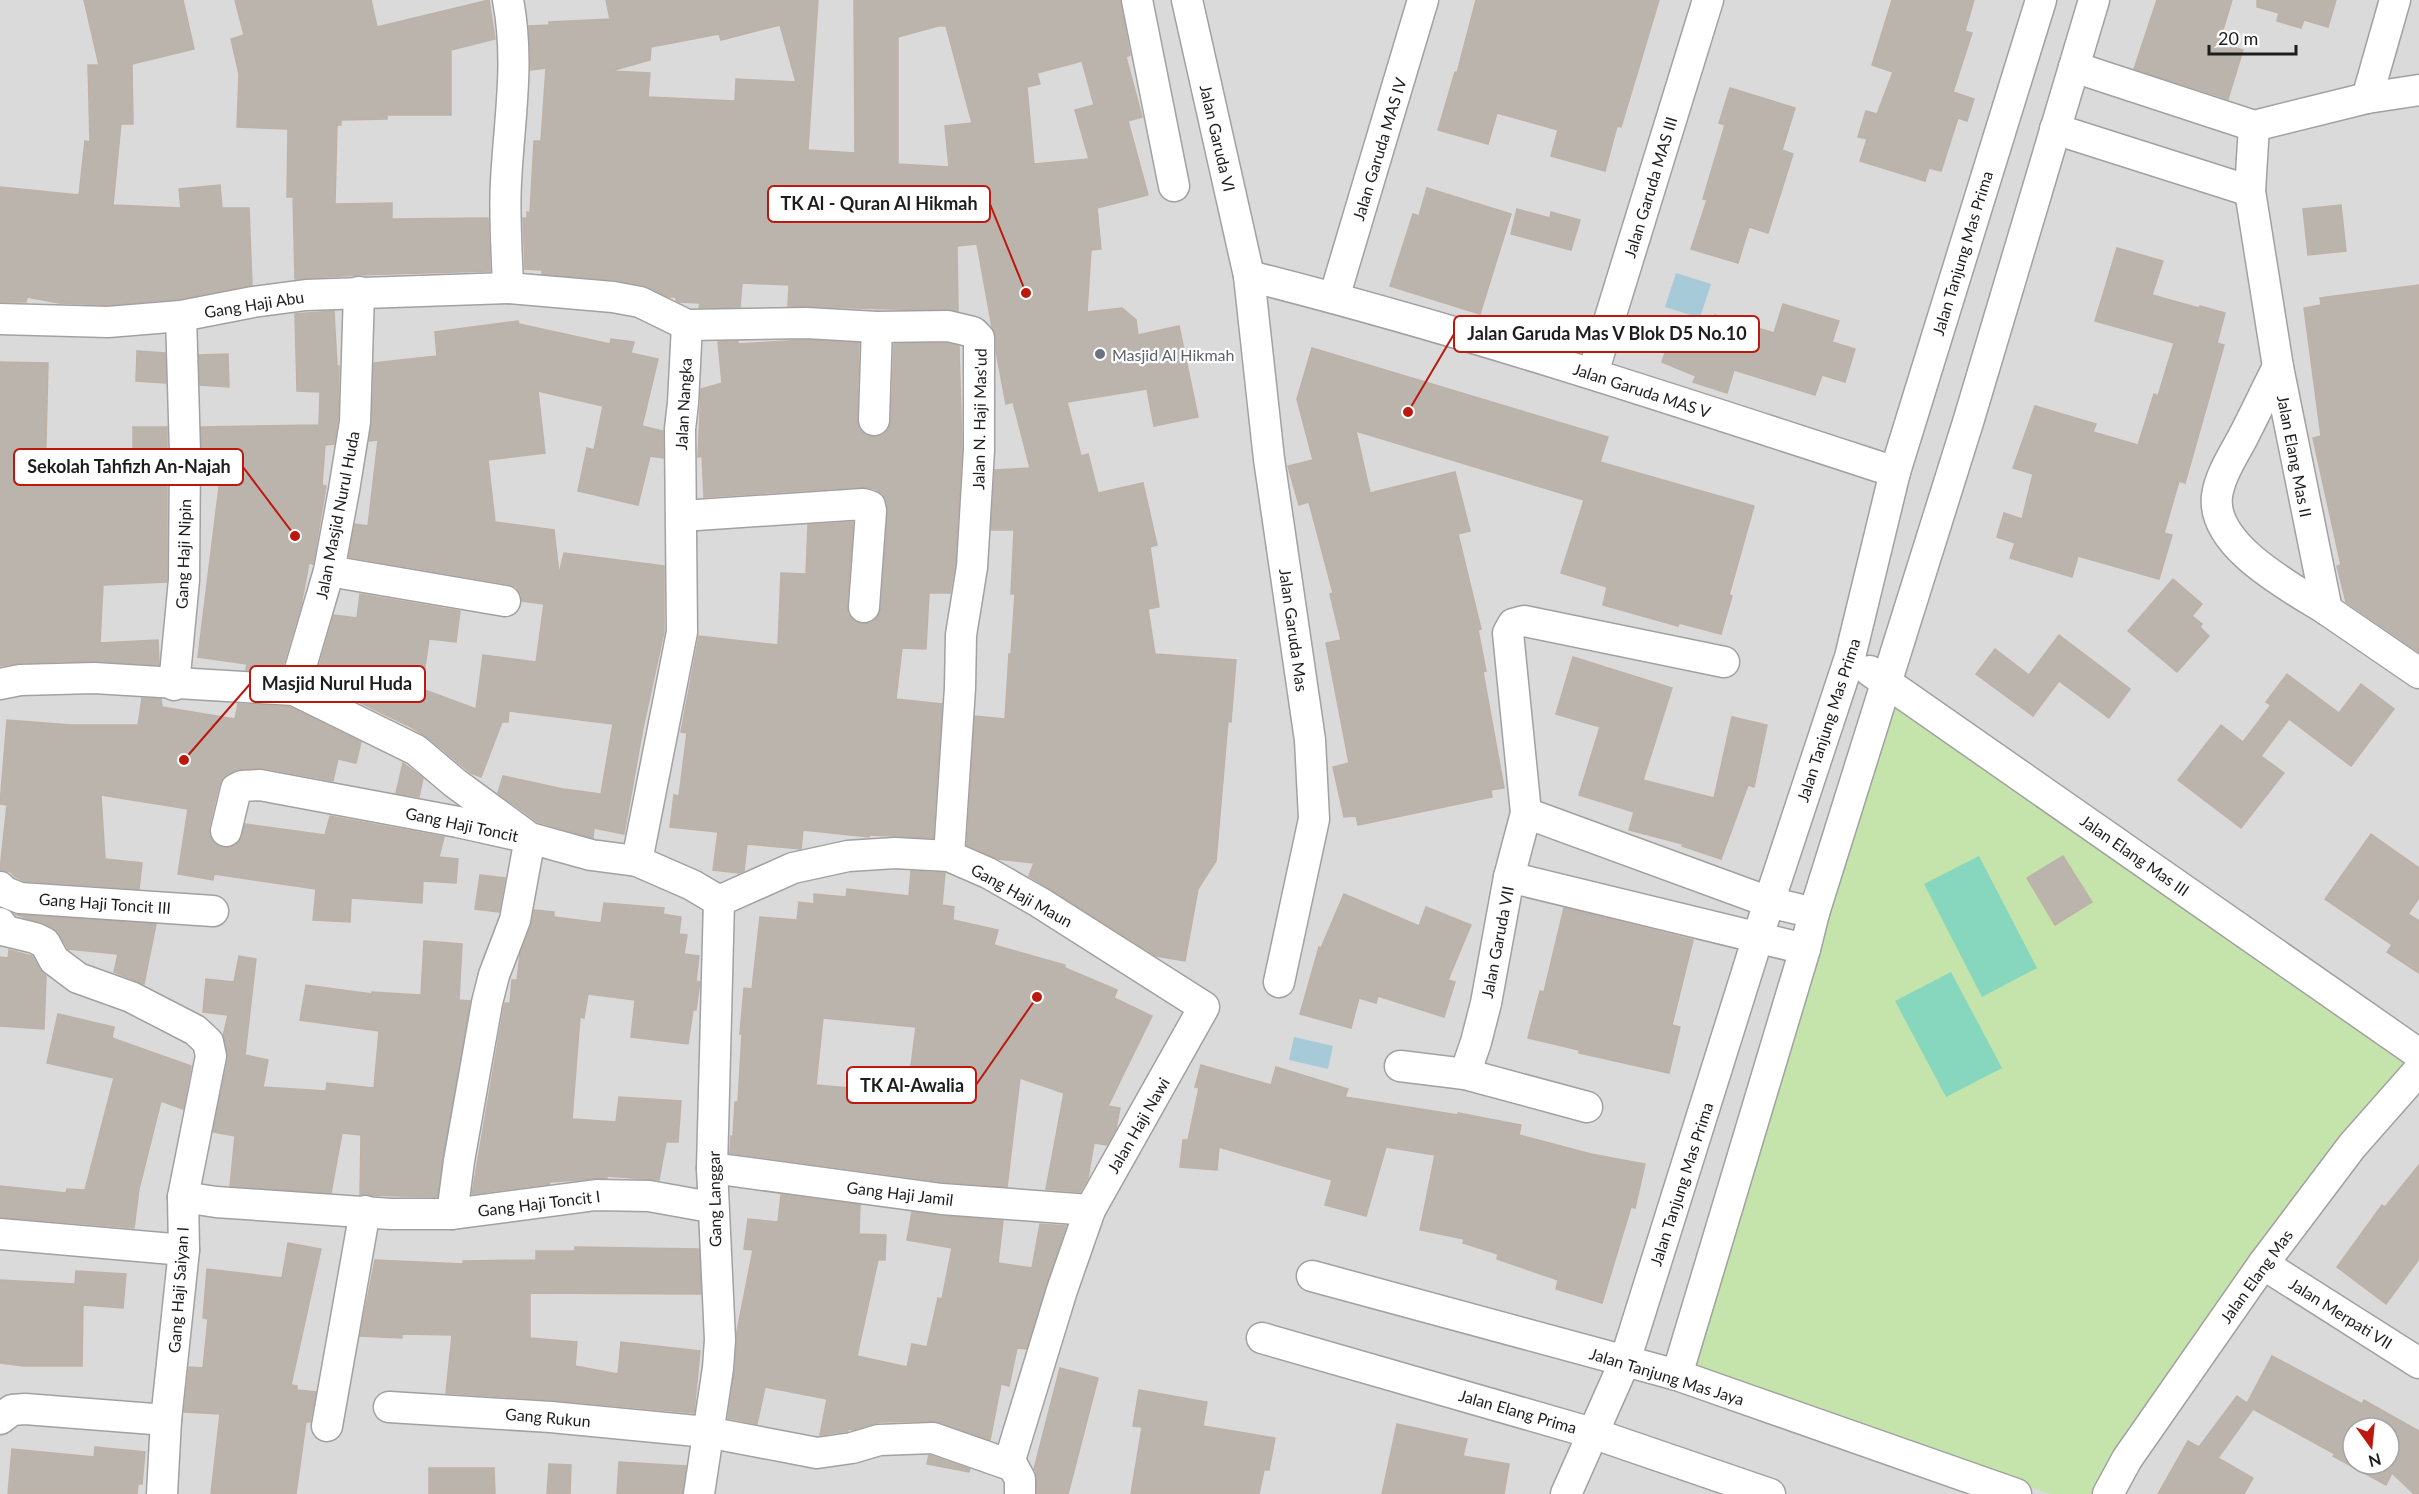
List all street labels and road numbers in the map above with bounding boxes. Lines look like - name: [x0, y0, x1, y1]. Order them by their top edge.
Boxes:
- street label: Jalan Garuda MAS IV: [1348, 75, 1410, 223]
- street label: Jalan Garuda VI: [1196, 83, 1240, 193]
- street label: Jalan Garuda MAS III: [1620, 114, 1680, 260]
- street label: Jalan Tanjung Mas Prima: [1928, 168, 1996, 338]
- street label: Gang Haji Abu: [203, 287, 305, 321]
- street label: Jalan N. Haji Mas'ud: [968, 348, 990, 490]
- street label: Jalan Nangka: [671, 357, 695, 451]
- street label: Jalan Garuda MAS V: [1571, 359, 1713, 421]
- street label: Jalan Elang Mas II: [2274, 393, 2316, 519]
- street label: Jalan Masjid Nurul Huda: [311, 429, 363, 601]
- street label: Gang Haji Nipin: [172, 499, 194, 609]
- street label: Jalan Garuda Mas: [1276, 567, 1312, 693]
- street label: Jalan Tanjung Mas Prima: [1793, 636, 1863, 804]
- street label: Gang Haji Toncit: [404, 803, 520, 845]
- street label: Jalan Elang Mas III: [2077, 810, 2193, 900]
- street label: Gang Haji Maun: [968, 859, 1076, 931]
- street label: Jalan Garuda VII: [1477, 884, 1517, 1000]
- street label: Gang Haji Toncit III: [38, 889, 172, 917]
- street label: Jalan Haji Nawi: [1103, 1074, 1173, 1176]
- street label: Jalan Tanjung Mas Prima: [1646, 1100, 1716, 1268]
- street label: Gang Langgar: [704, 1150, 724, 1247]
- street label: Gang Haji Jamil: [846, 1177, 954, 1209]
- street label: Gang Haji Toncit I: [477, 1186, 601, 1220]
- street label: Gang Haji Saiyan I: [164, 1226, 192, 1354]
- street label: Jalan Elang Mas: [2216, 1226, 2296, 1326]
- street label: Jalan Merpati VII: [2286, 1274, 2396, 1352]
- street label: Jalan Tanjung Mas Jaya: [1587, 1343, 1747, 1409]
- street label: Jalan Elang Prima: [1457, 1385, 1579, 1437]
- street label: Gang Rukun: [505, 1404, 591, 1430]

